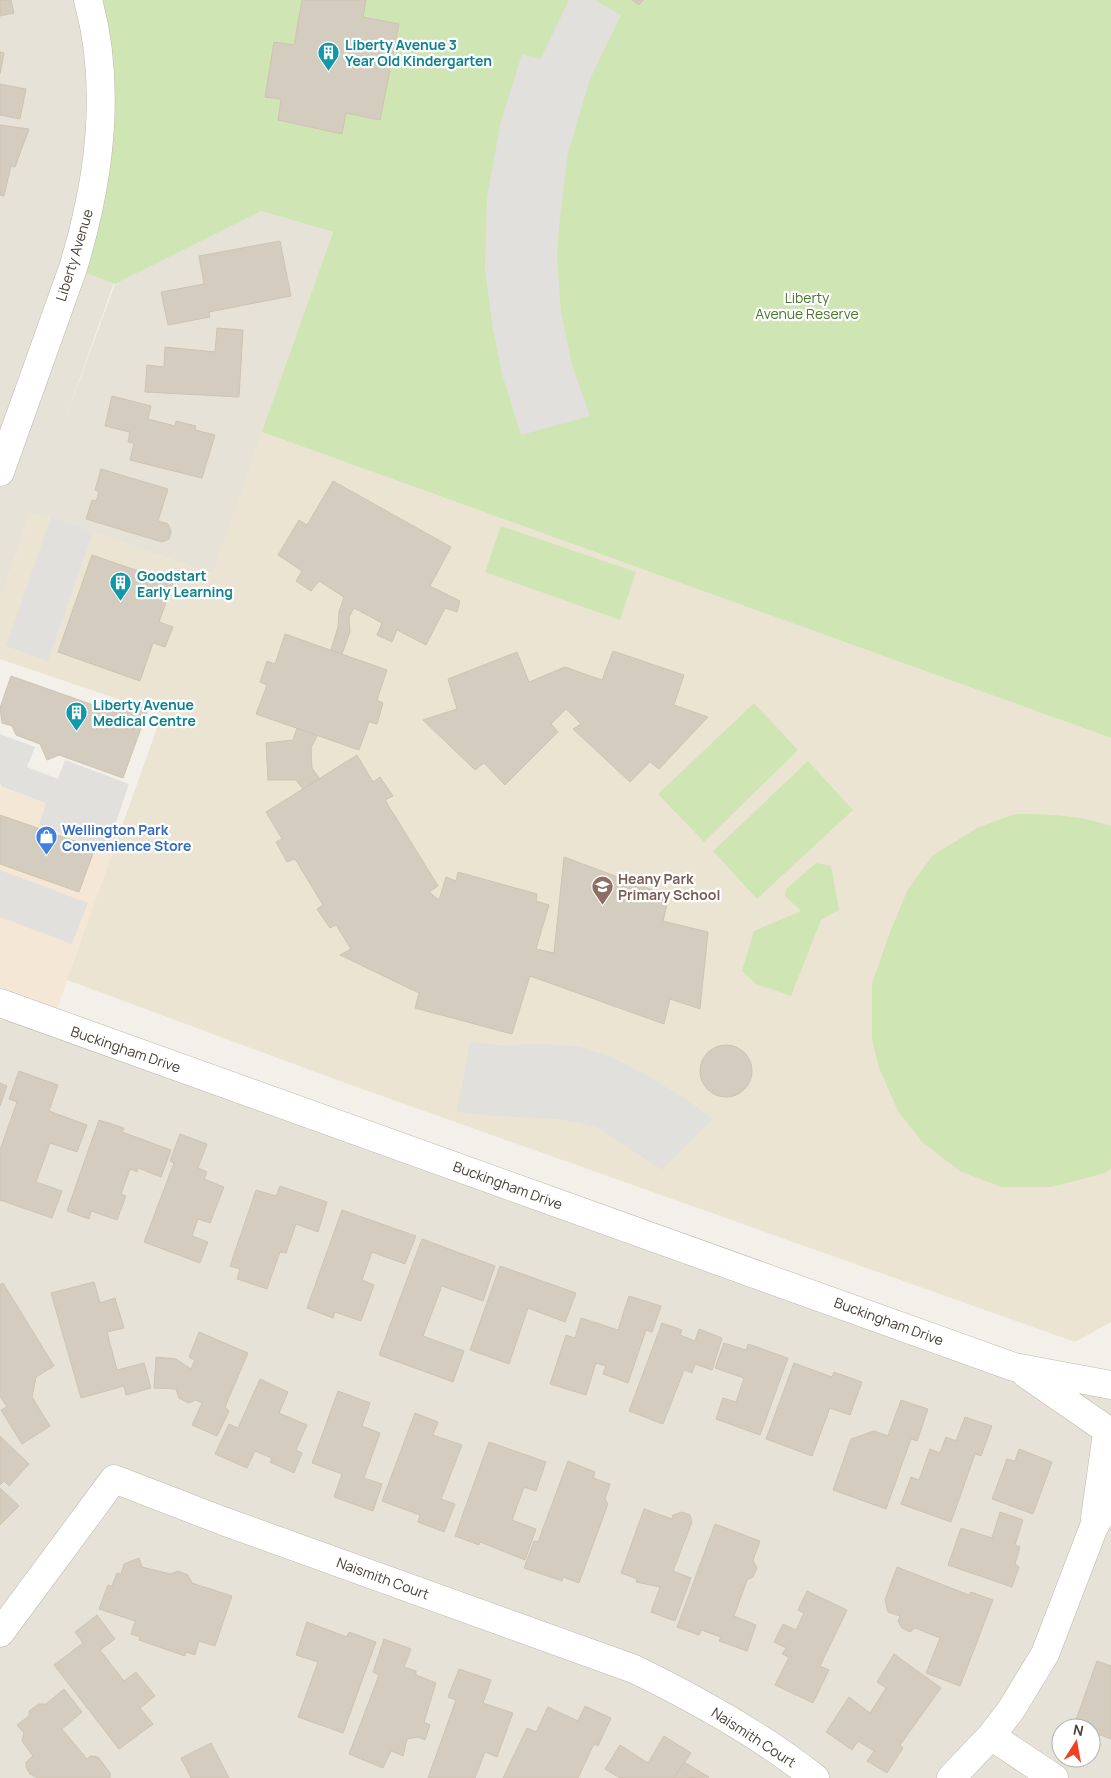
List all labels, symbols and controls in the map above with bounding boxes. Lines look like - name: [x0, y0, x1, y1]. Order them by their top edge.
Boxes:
- place label: Liberty Avenue 3 Year Old Kindergarten: [345, 35, 492, 70]
- building icon: Liberty Avenue 3 Year Old Kindergarten: [317, 40, 341, 71]
- street label: Liberty Avenue: [51, 207, 97, 303]
- park label: Liberty Avenue Reserve: [755, 288, 859, 323]
- place label: Goodstart Early Learning: [137, 566, 233, 601]
- building icon: Goodstart Early Learning: [109, 571, 133, 602]
- place label: Liberty Avenue Medical Centre: [93, 695, 196, 730]
- building icon: Liberty Avenue Medical Centre: [65, 700, 89, 731]
- place label: Wellington Park Convenience Store: [62, 820, 191, 855]
- shop icon: Wellington Park Convenience Store: [34, 825, 58, 856]
- place label: Heany Park Primary School: [618, 869, 720, 904]
- school or university icon: Heany Park Primary School: [590, 874, 614, 905]
- street label: Buckingham Drive: [69, 1021, 183, 1077]
- street label: Buckingham Drive: [451, 1156, 565, 1214]
- street label: Buckingham Drive: [832, 1292, 946, 1350]
- street label: Naismith Court: [334, 1552, 432, 1604]
- street label: Naismith Court: [708, 1703, 800, 1772]
- north arrow: [1051, 1718, 1101, 1768]
- text: N: [1072, 1719, 1085, 1740]

